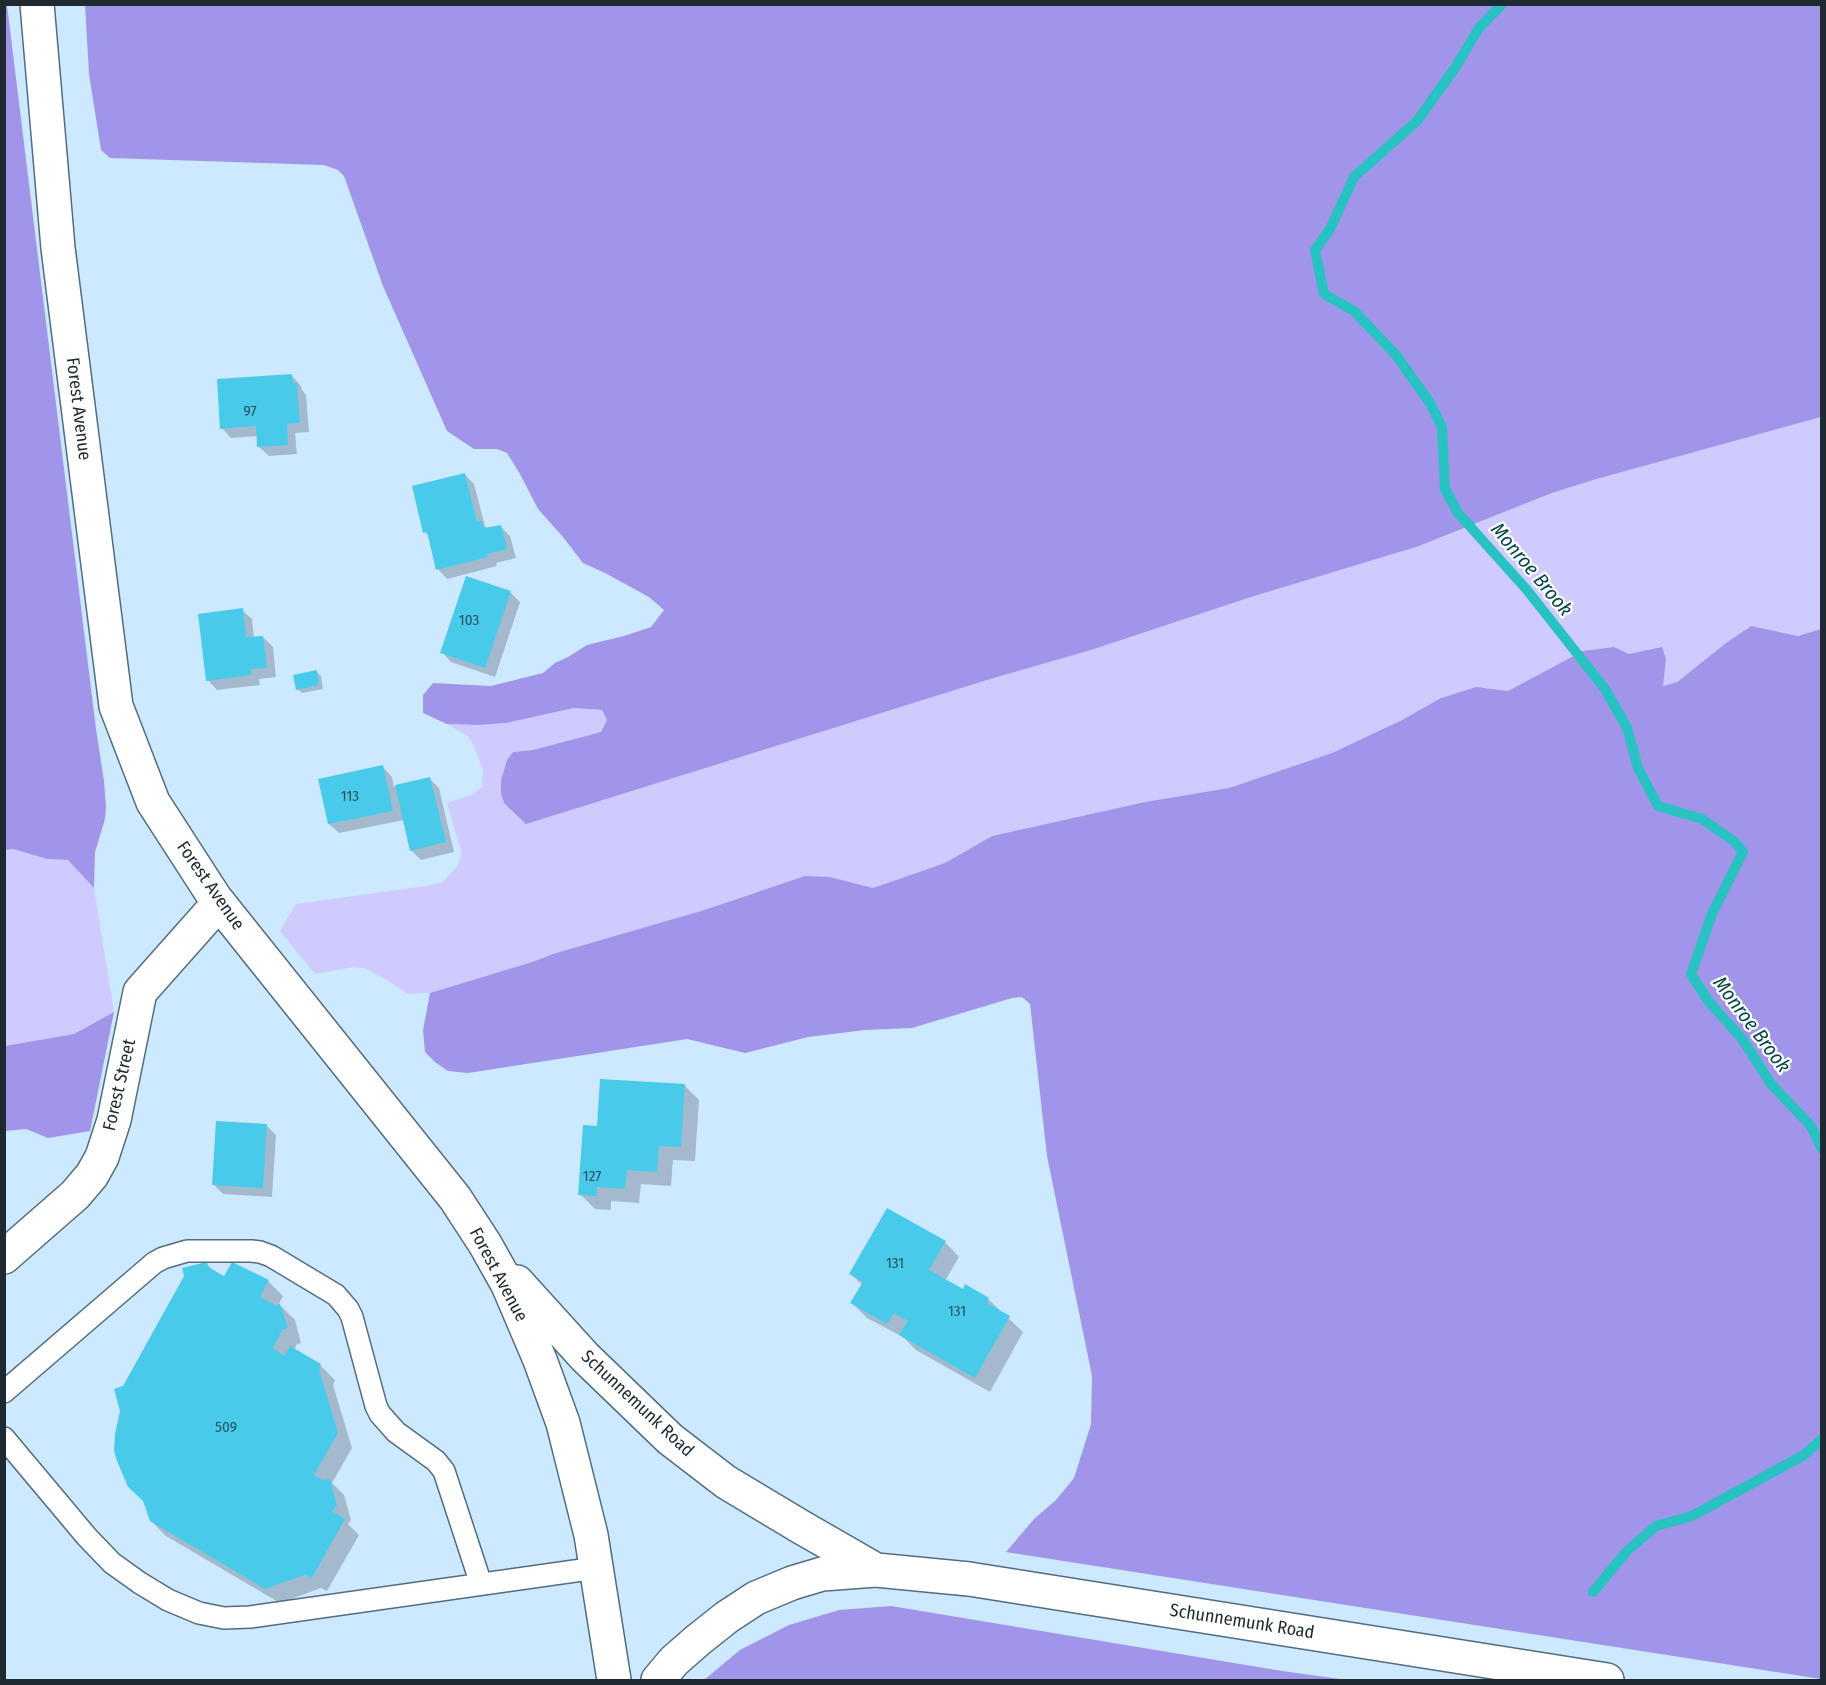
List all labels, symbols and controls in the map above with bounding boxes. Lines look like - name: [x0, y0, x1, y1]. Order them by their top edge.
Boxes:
- street label: Forest Avenue: [61, 356, 95, 462]
- house number: 97: [243, 403, 257, 421]
- water label: Monroe Brook: [1485, 519, 1577, 621]
- house number: 103: [459, 612, 479, 630]
- house number: 113: [341, 788, 359, 806]
- street label: Forest Avenue: [172, 838, 248, 934]
- water label: Monroe Brook: [1707, 972, 1795, 1078]
- street label: Forest Street: [99, 1037, 141, 1133]
- house number: 127: [583, 1168, 601, 1186]
- street label: Forest Avenue: [464, 1224, 532, 1326]
- house number: 131: [886, 1255, 904, 1273]
- house number: 131: [948, 1303, 966, 1321]
- street label: Schunnemunk Road: [576, 1346, 698, 1462]
- house number: 509: [215, 1419, 237, 1437]
- street label: Schunnemunk Road: [1168, 1600, 1316, 1644]

